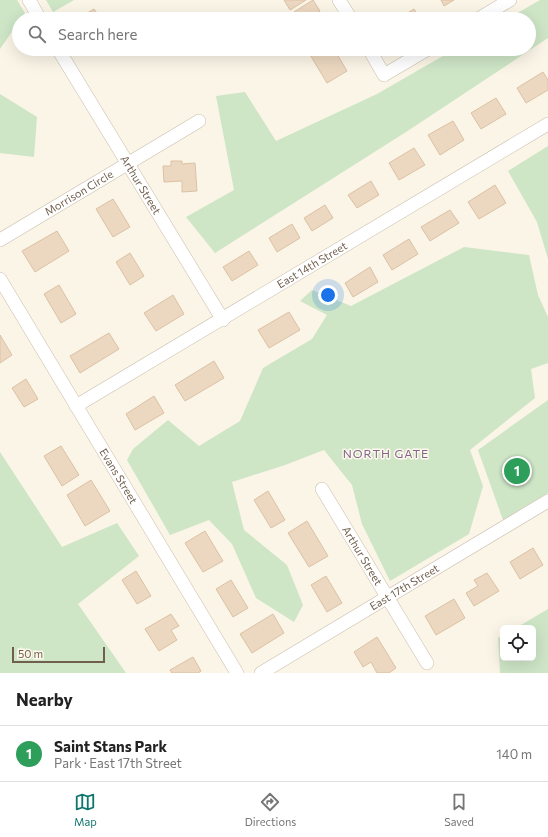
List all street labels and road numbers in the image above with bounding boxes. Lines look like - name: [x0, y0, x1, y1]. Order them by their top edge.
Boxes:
- street label: Arthur Street: [118, 153, 164, 217]
- street label: Morrison Circle: [42, 167, 115, 218]
- street label: East 14th Street: [274, 238, 350, 290]
- street label: Evans Street: [97, 446, 141, 506]
- street label: Arthur Street: [340, 524, 386, 588]
- street label: East 17th Street: [367, 561, 441, 612]

